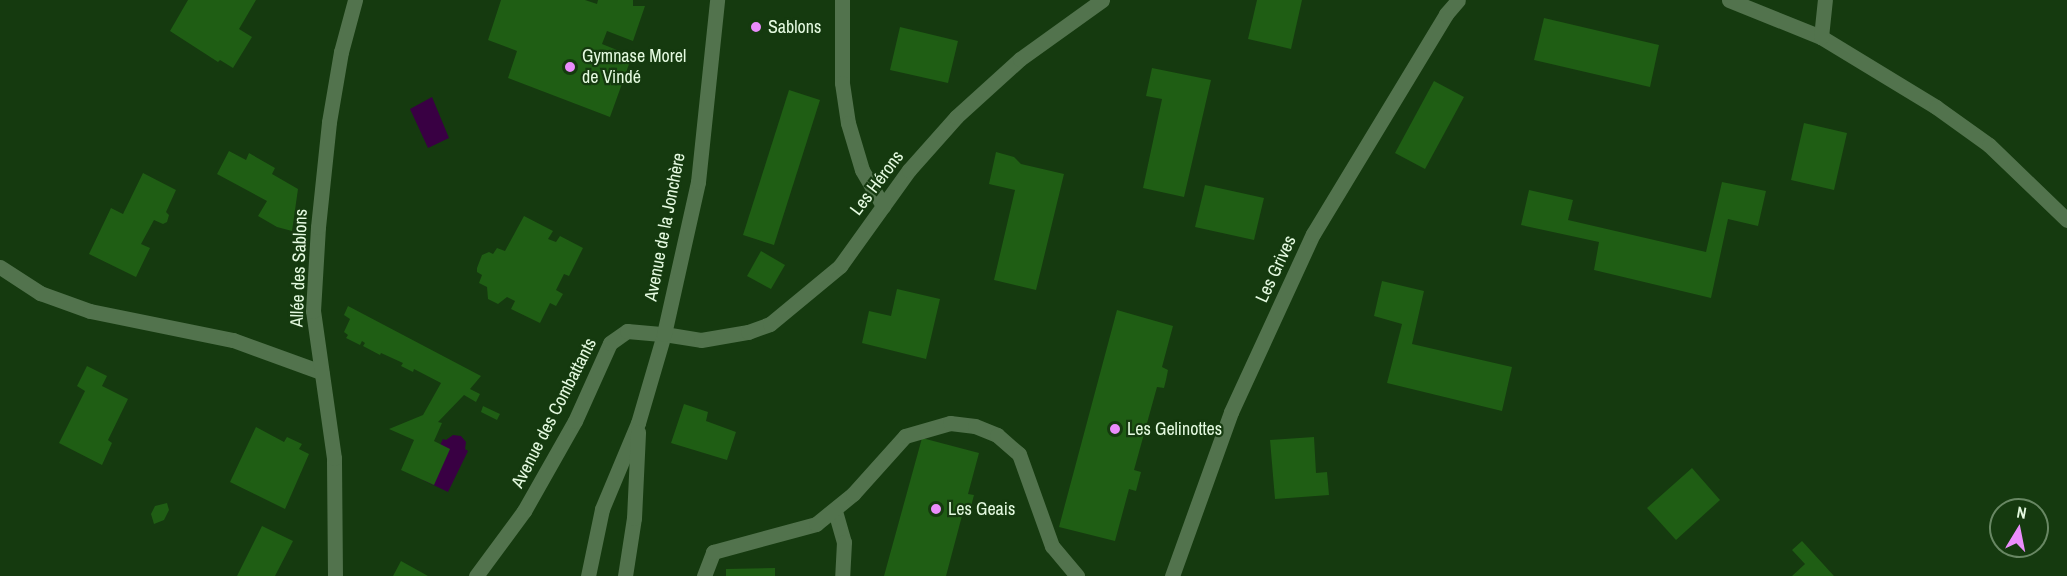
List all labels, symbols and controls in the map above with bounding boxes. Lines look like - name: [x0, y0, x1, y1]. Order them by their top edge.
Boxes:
- place label: Sablons: [768, 16, 821, 38]
- marker: Sablons: [749, 20, 763, 34]
- place label: Gymnase Morel de Vindé: [582, 46, 686, 88]
- marker: Gymnase Morel de Vindé: [563, 60, 577, 74]
- street label: Les Hérons: [846, 146, 908, 220]
- street label: Avenue de la Jonchère: [640, 151, 690, 303]
- street label: Allée des Sablons: [286, 209, 312, 327]
- street label: Les Grives: [1251, 232, 1301, 306]
- street label: Avenue des Combattants: [507, 334, 601, 492]
- place label: Les Gelinottes: [1127, 418, 1222, 440]
- marker: Les Gelinottes: [1108, 422, 1122, 436]
- place label: Les Geais: [948, 498, 1015, 520]
- north arrow: [1989, 498, 2049, 558]
- text: N: [2015, 501, 2028, 524]
- marker: Les Geais: [929, 502, 943, 516]

